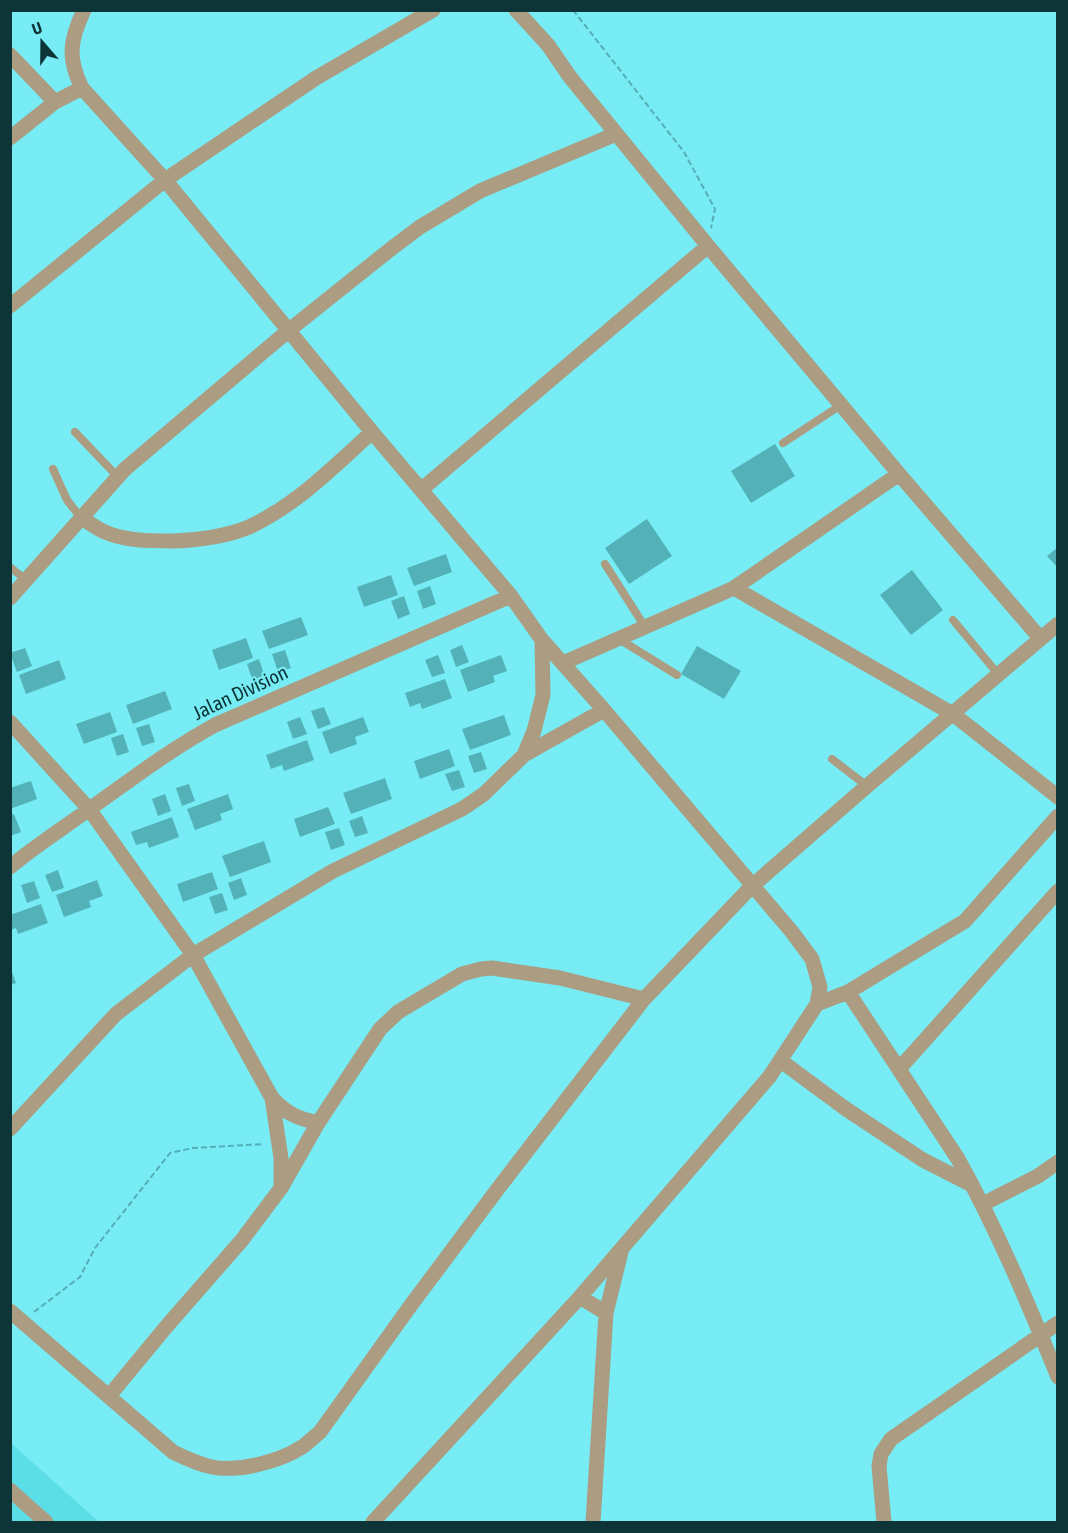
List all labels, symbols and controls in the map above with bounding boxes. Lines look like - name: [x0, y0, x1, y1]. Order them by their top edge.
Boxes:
- north arrow: [12, 12, 72, 72]
- text: U: [29, 18, 44, 38]
- street label: Jalan Division: [189, 660, 291, 724]

